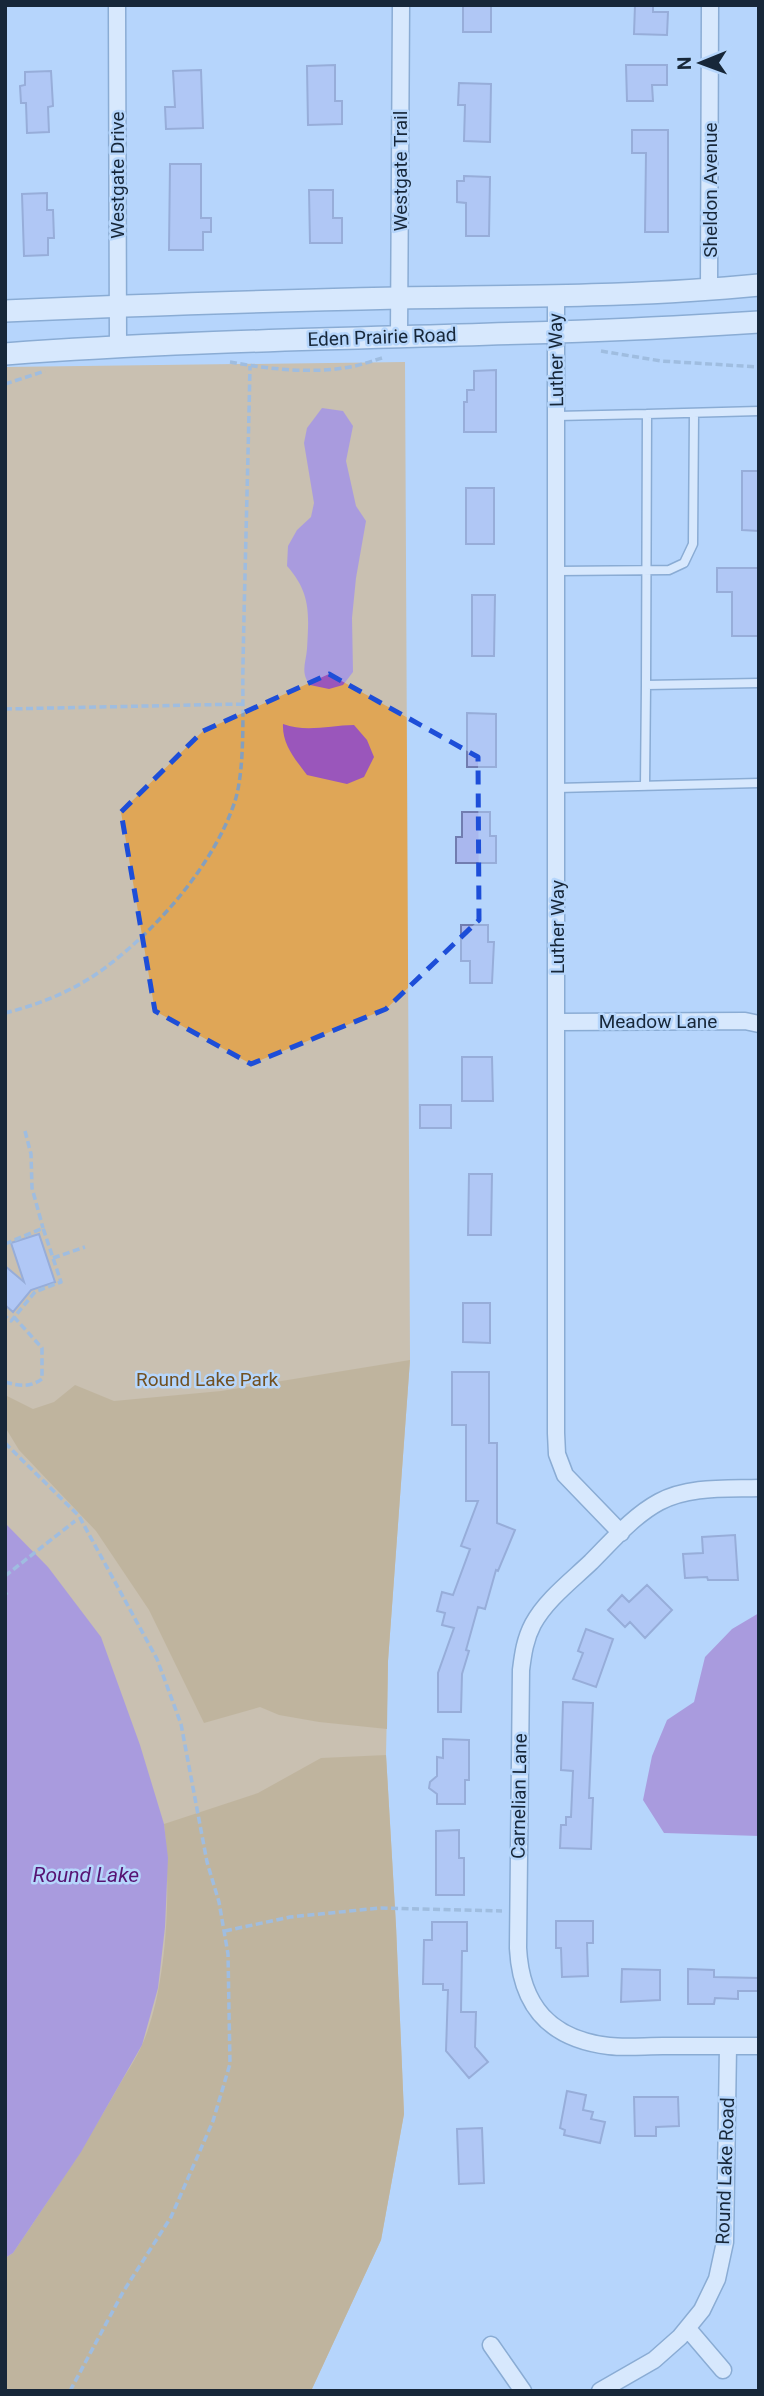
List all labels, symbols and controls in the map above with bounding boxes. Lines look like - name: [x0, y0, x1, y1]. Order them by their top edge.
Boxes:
- north arrow: [666, 28, 736, 98]
- text: N: [673, 56, 696, 70]
- street label: Westgate Drive: [106, 111, 129, 239]
- street label: Westgate Trail: [389, 111, 412, 231]
- street label: Sheldon Avenue: [699, 122, 722, 258]
- street label: Luther Way: [544, 313, 568, 407]
- street label: Eden Prairie Road: [307, 323, 457, 351]
- street label: Luther Way: [546, 880, 569, 974]
- street label: Meadow Lane: [599, 1010, 717, 1033]
- park label: Round Lake Park: [136, 1368, 278, 1391]
- street label: Carnelian Lane: [506, 1733, 532, 1859]
- water label: Round Lake: [33, 1863, 139, 1887]
- street label: Round Lake Road: [711, 2097, 739, 2245]

